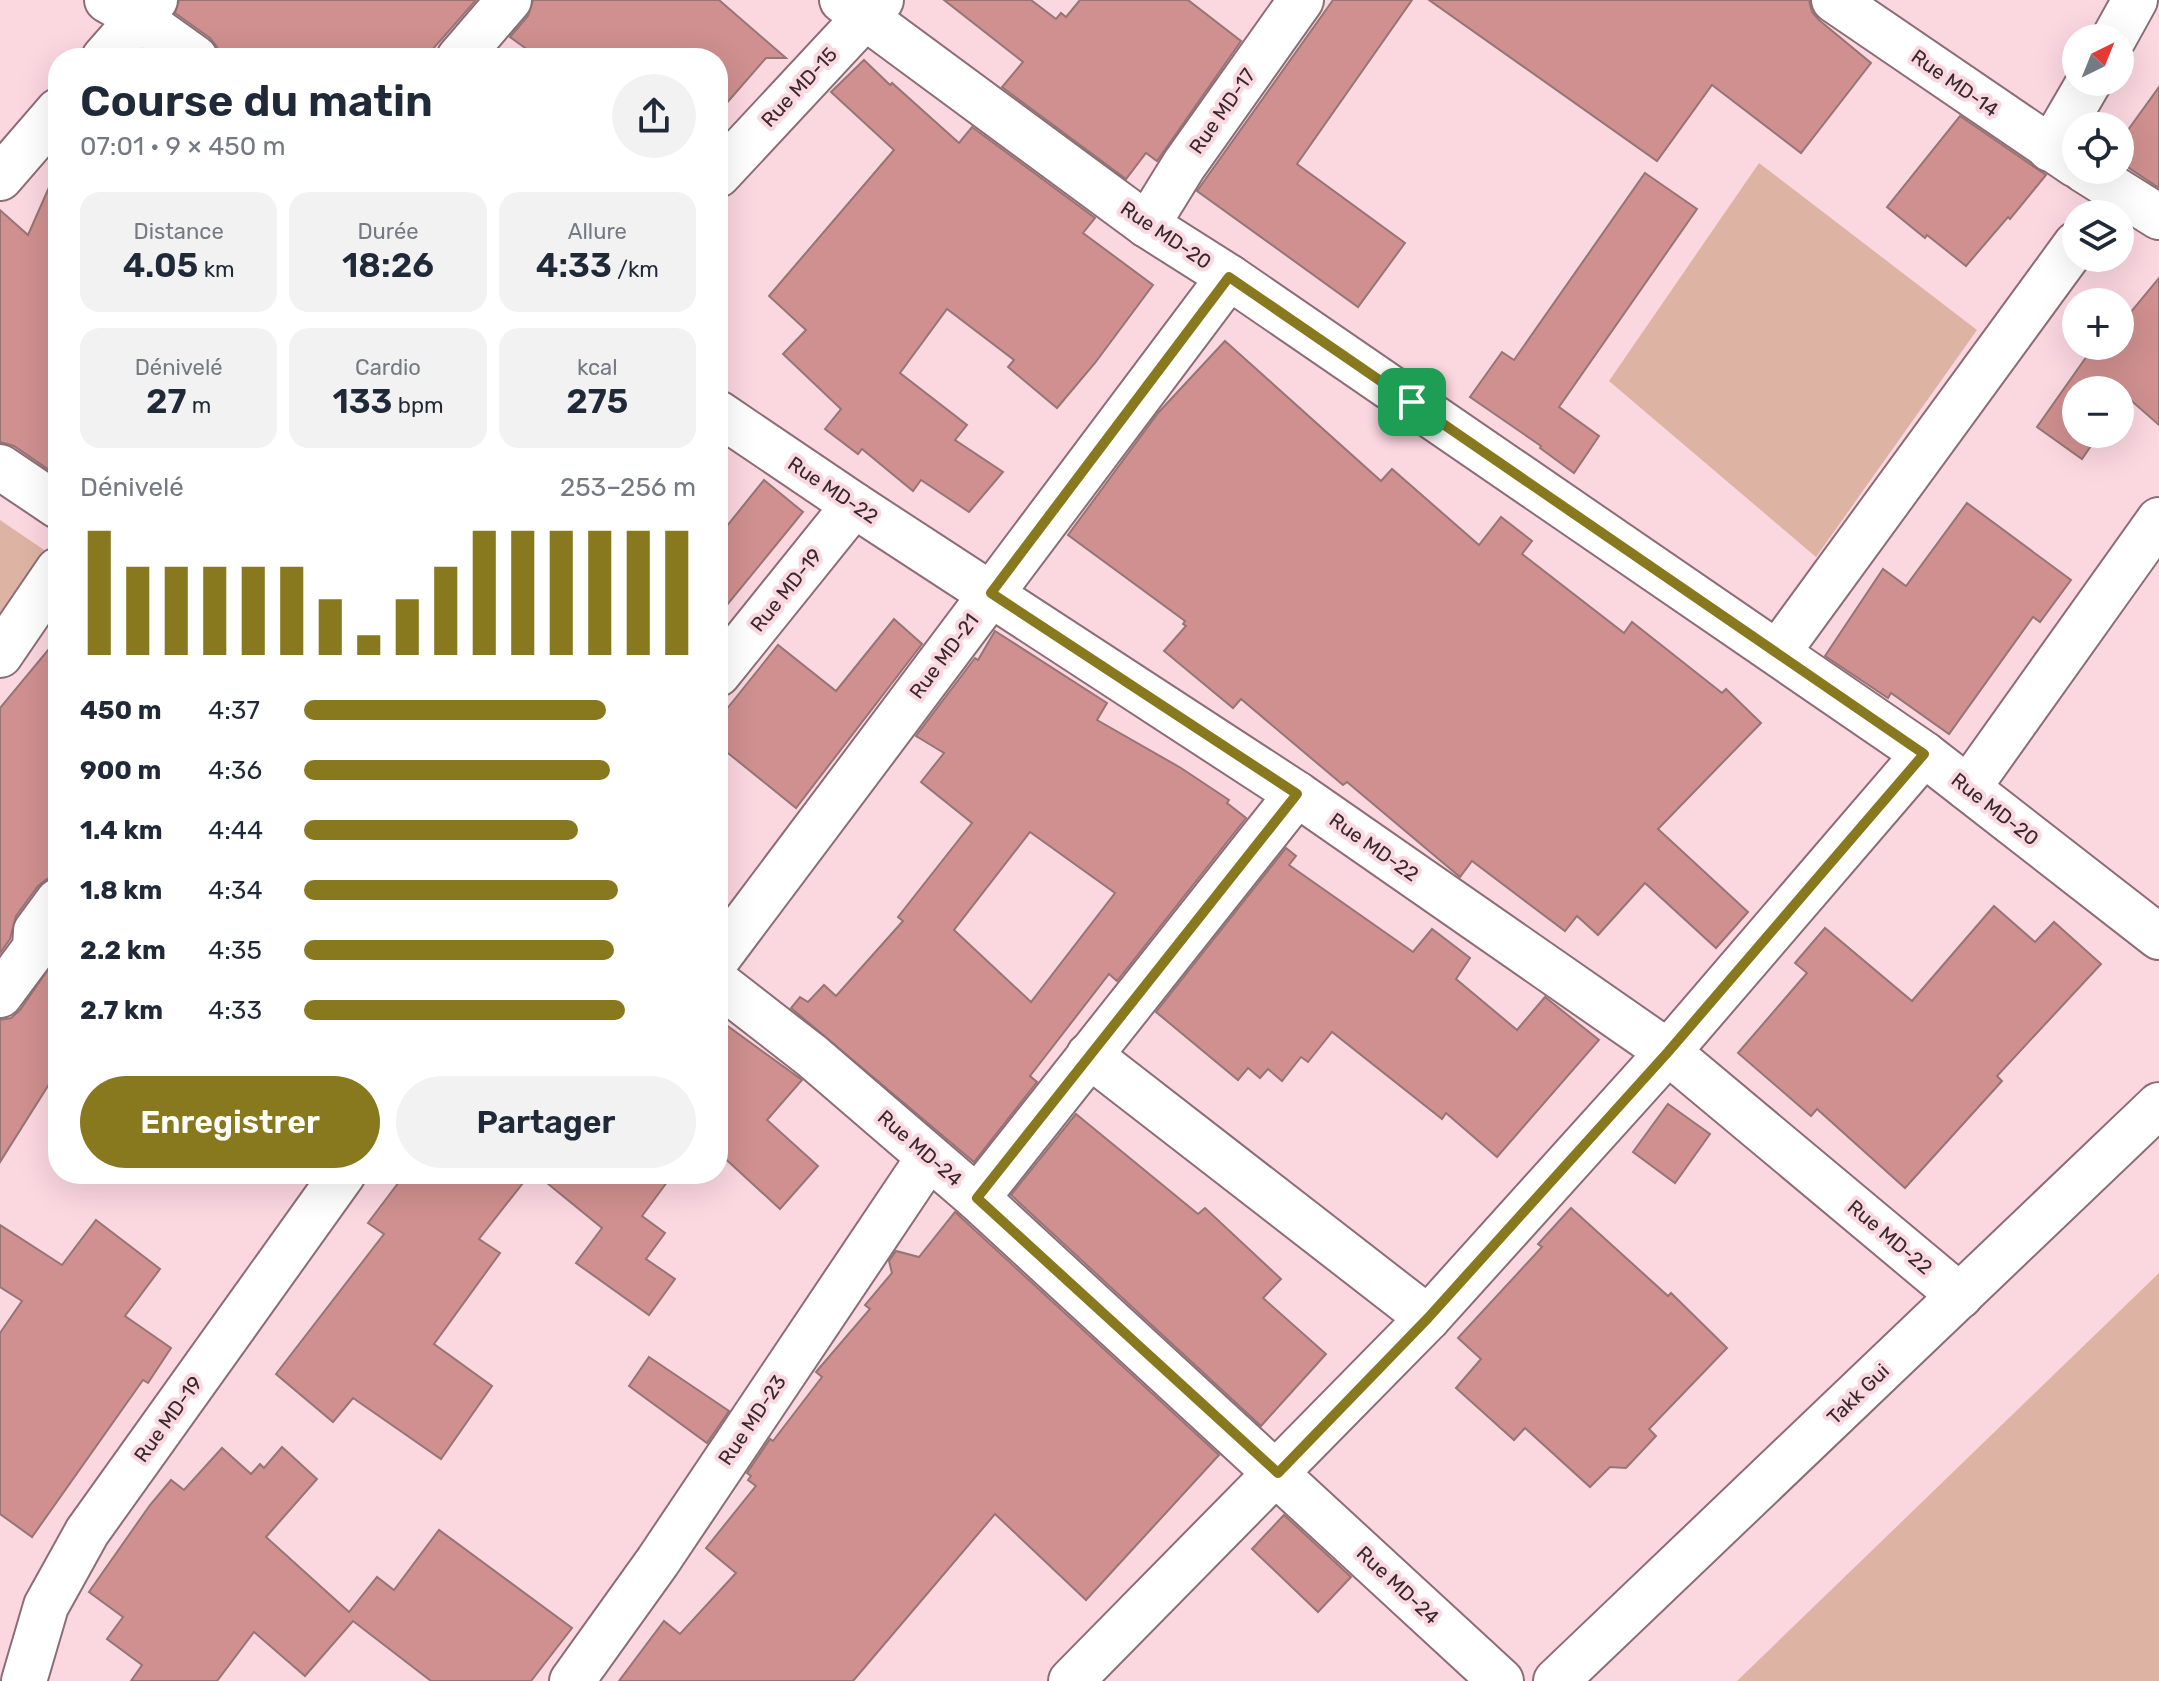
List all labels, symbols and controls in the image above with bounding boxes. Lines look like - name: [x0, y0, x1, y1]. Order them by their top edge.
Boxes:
- north arrow: [2062, 24, 2134, 96]
- map controls: [2062, 24, 2134, 448]
- street label: Rue MD-15: [756, 42, 842, 132]
- street label: Rue MD-14: [1907, 44, 2003, 122]
- street label: Rue MD-17: [1184, 64, 1260, 158]
- button: share: [612, 74, 696, 158]
- text: Course du matin: [80, 75, 433, 127]
- button: locate: [2062, 112, 2134, 184]
- text: 07:01 · 9 × 450 m: [80, 131, 286, 162]
- street label: Rue MD-20: [1116, 196, 1216, 274]
- button: layers: [2062, 200, 2134, 272]
- text: Distance: [134, 218, 224, 245]
- text: Durée: [357, 218, 419, 245]
- text: Allure: [568, 218, 627, 245]
- text: 4.05: [123, 245, 198, 286]
- text: 18:26: [342, 245, 434, 286]
- text: 4:33: [536, 245, 612, 286]
- text: km: [198, 256, 235, 283]
- text: /km: [612, 256, 659, 283]
- button: +: [2062, 288, 2134, 360]
- text: Dénivelé: [135, 354, 223, 381]
- text: Cardio: [355, 354, 421, 381]
- text: kcal: [577, 354, 618, 381]
- pin: [1378, 368, 1446, 436]
- button: −: [2062, 376, 2134, 448]
- icon: arrive: [1390, 380, 1434, 424]
- text: 27: [146, 381, 186, 422]
- text: 133: [332, 381, 392, 422]
- text: 275: [566, 381, 628, 422]
- text: m: [186, 392, 211, 419]
- text: bpm: [392, 392, 444, 419]
- street label: Rue MD-22: [783, 451, 883, 529]
- text: Dénivelé: [80, 472, 184, 503]
- text: 253–256 m: [560, 472, 696, 503]
- street label: Rue MD-19: [745, 543, 827, 637]
- street label: Rue MD-21: [904, 609, 984, 703]
- text: 450 m: [80, 695, 162, 726]
- text: 4:37: [208, 695, 260, 726]
- text: 900 m: [80, 755, 161, 786]
- text: 4:36: [208, 755, 262, 786]
- street label: Rue MD-20: [1947, 767, 2043, 851]
- street label: Rue MD-22: [1325, 808, 1423, 886]
- text: 1.4 km: [80, 815, 162, 846]
- text: 4:44: [208, 815, 263, 846]
- text: 1.8 km: [80, 875, 162, 906]
- text: 4:34: [208, 875, 263, 906]
- text: 2.2 km: [80, 935, 166, 966]
- text: 4:35: [208, 935, 262, 966]
- text: 2.7 km: [80, 995, 163, 1026]
- text: 4:33: [208, 995, 262, 1026]
- button: Enregistrer: [80, 1076, 380, 1168]
- button: Partager: [396, 1076, 696, 1168]
- street label: Rue MD-24: [873, 1105, 967, 1191]
- street label: Rue MD-22: [1843, 1195, 1937, 1279]
- street label: Takk Gui: [1822, 1359, 1894, 1429]
- street label: Rue MD-23: [713, 1370, 791, 1470]
- street label: Rue MD-19: [129, 1371, 207, 1467]
- street label: Rue MD-24: [1352, 1541, 1444, 1629]

